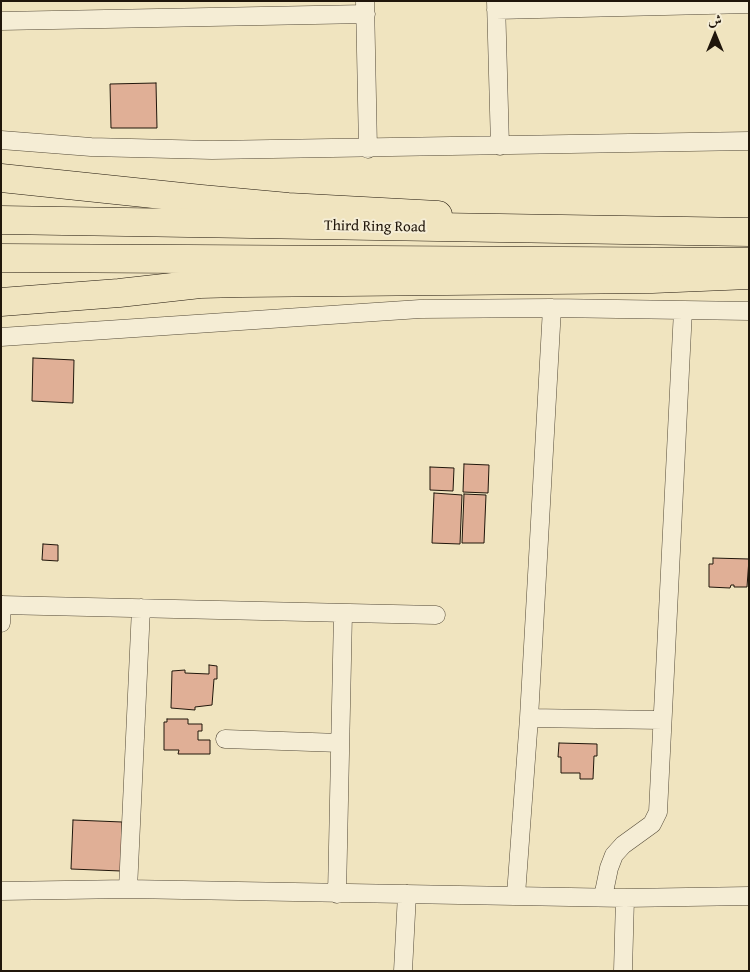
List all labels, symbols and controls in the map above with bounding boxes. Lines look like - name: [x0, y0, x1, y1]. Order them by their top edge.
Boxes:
- north arrow: [690, 10, 740, 60]
- text: ش: [708, 10, 722, 30]
- street label: Third Ring Road: [324, 217, 426, 237]

